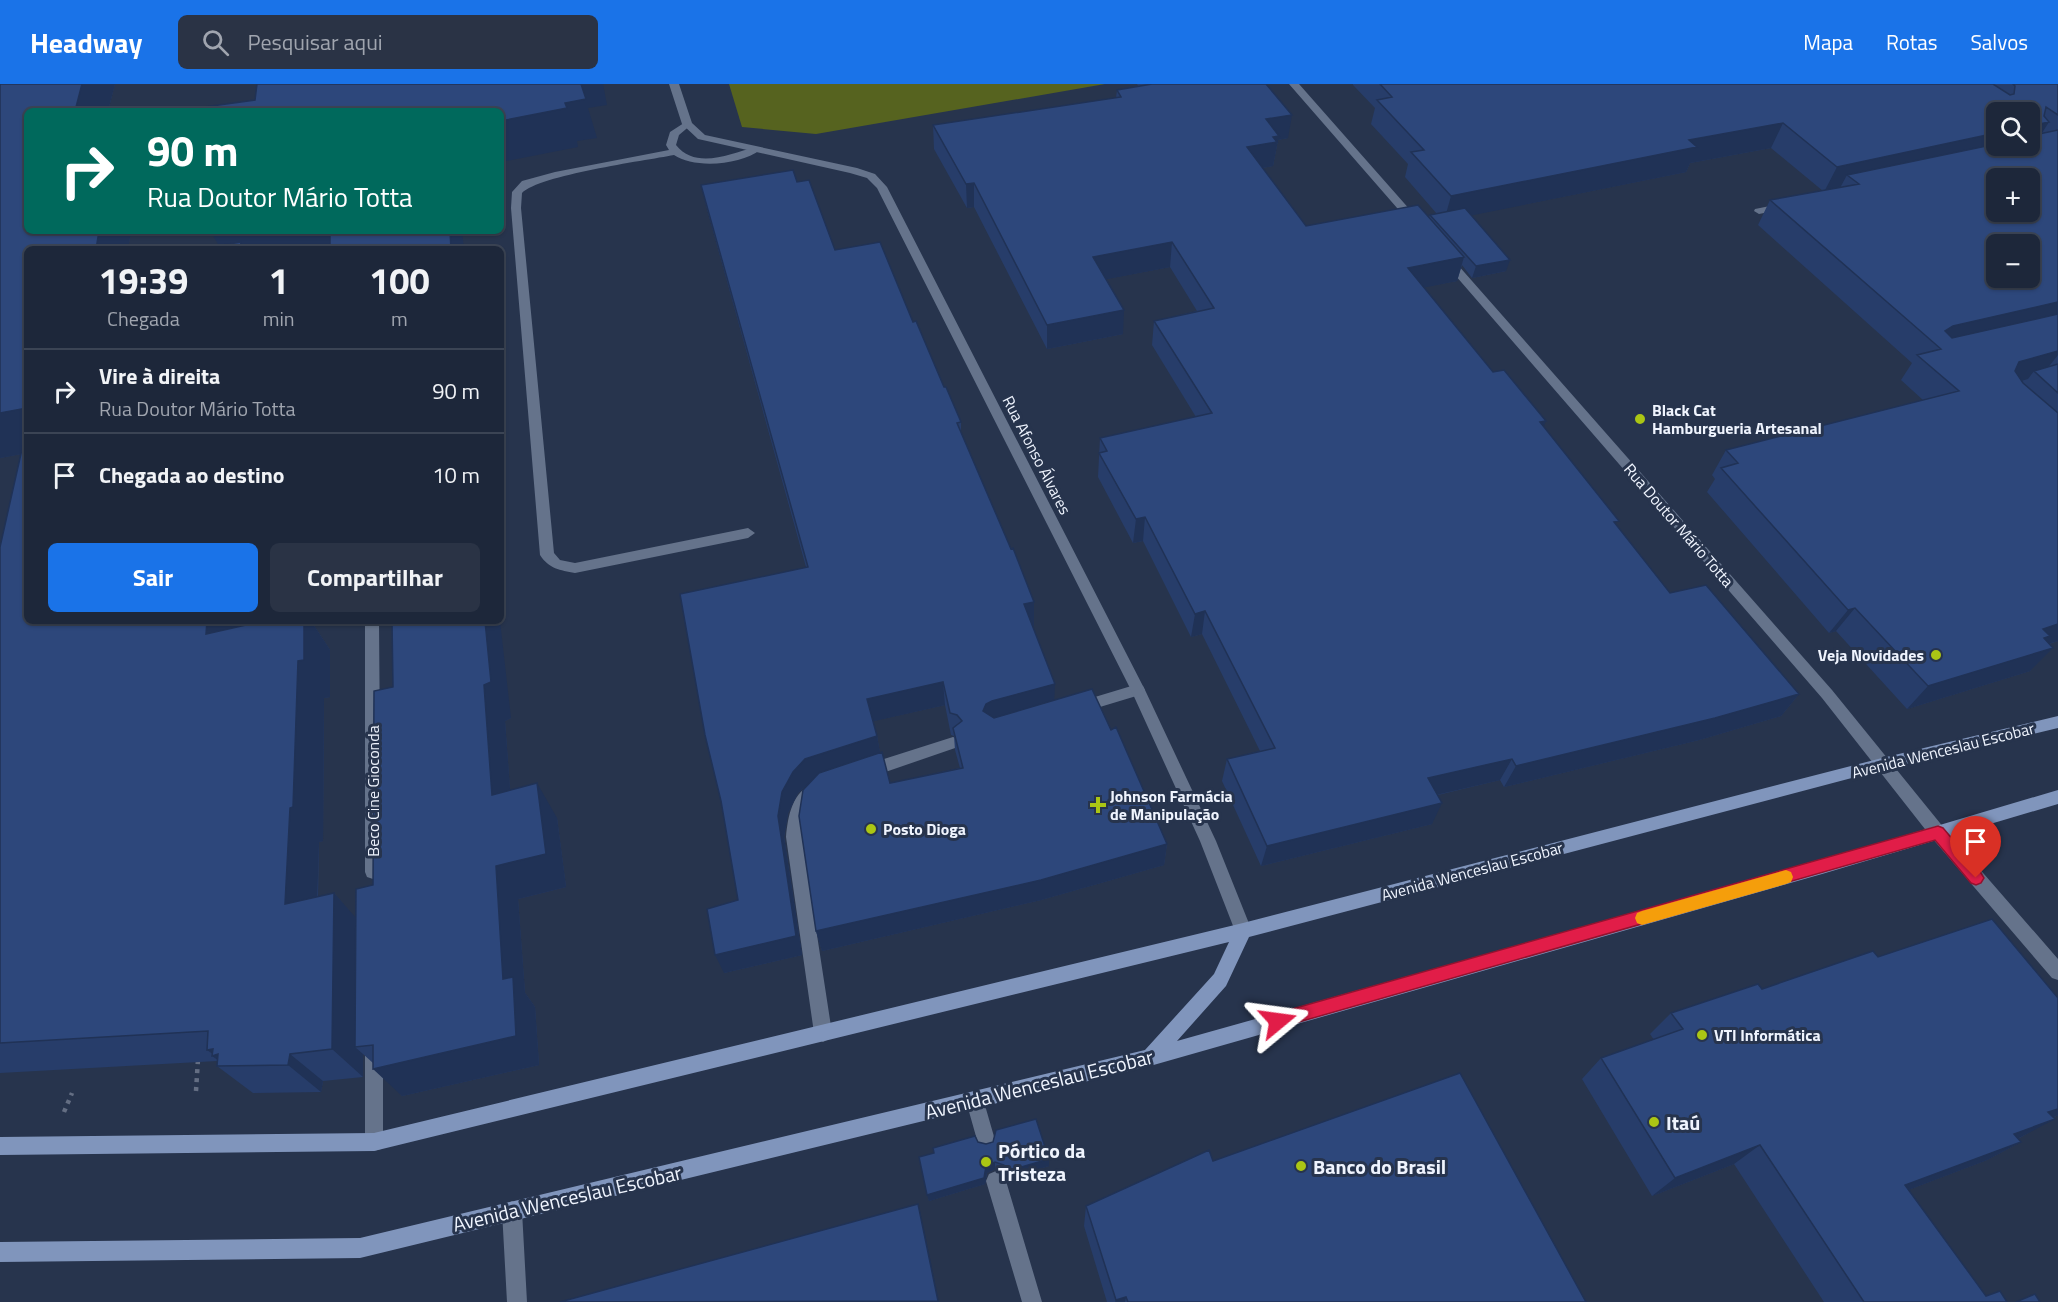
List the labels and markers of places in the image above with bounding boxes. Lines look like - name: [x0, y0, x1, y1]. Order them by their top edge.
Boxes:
- place label: Black Cat Hamburgueria Artesanal: [1652, 398, 1822, 440]
- marker: Black Cat Hamburgueria Artesanal: [1633, 412, 1647, 426]
- place label: Veja Novidades: [1818, 643, 1924, 667]
- marker: Veja Novidades: [1929, 648, 1943, 662]
- place label: Johnson Farmácia de Manipulação: [1110, 784, 1233, 826]
- marker: Johnson Farmácia de Manipulação: [1091, 798, 1105, 812]
- pin: [1950, 816, 2001, 878]
- place label: Posto Dioga: [883, 817, 966, 841]
- marker: Posto Dioga: [864, 822, 878, 836]
- place label: VTI Informática: [1714, 1023, 1821, 1047]
- marker: VTI Informática: [1695, 1028, 1709, 1042]
- place label: Itaú: [1666, 1107, 1700, 1138]
- marker: Itaú: [1647, 1115, 1661, 1129]
- place label: Pórtico da Tristeza: [998, 1135, 1085, 1189]
- place label: Banco do Brasil: [1313, 1151, 1446, 1182]
- marker: Pórtico da Tristeza: [979, 1155, 993, 1169]
- marker: Banco do Brasil: [1294, 1159, 1308, 1173]

